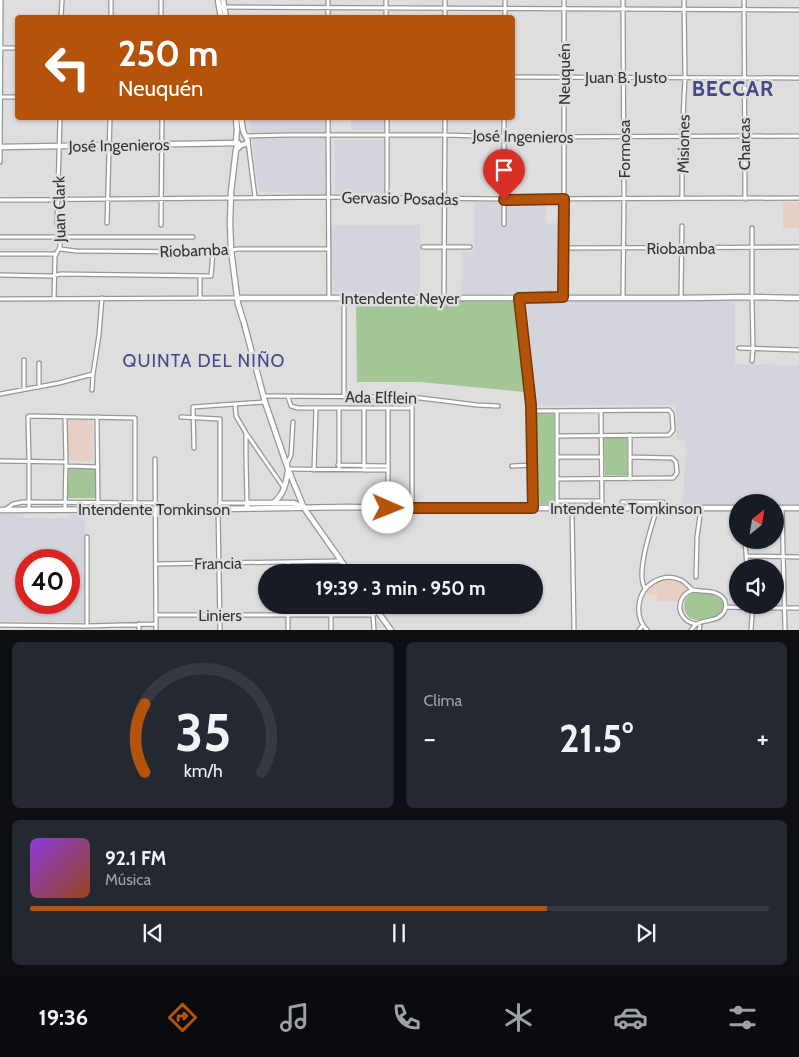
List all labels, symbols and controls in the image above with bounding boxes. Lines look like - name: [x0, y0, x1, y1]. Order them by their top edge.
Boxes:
- text: 250 m: [118, 32, 218, 75]
- icon: left: [35, 35, 100, 100]
- street label: Neuquén: [555, 43, 574, 105]
- street label: Juan B. Justo: [584, 68, 667, 87]
- text: Neuquén: [118, 75, 203, 102]
- district label: BECCAR: [692, 76, 774, 101]
- street label: Misiones: [673, 114, 694, 174]
- street label: Charcas: [735, 117, 754, 170]
- street label: Formosa: [615, 119, 634, 178]
- street label: José Ingenieros: [471, 126, 574, 147]
- street label: José Ingenieros: [67, 135, 170, 156]
- pin: [483, 149, 525, 200]
- icon: arrive: [490, 156, 518, 184]
- street label: Juan Clark: [49, 175, 70, 243]
- street label: Gervasio Posadas: [341, 188, 459, 209]
- street label: Riobamba: [647, 239, 716, 258]
- street label: Riobamba: [159, 240, 229, 261]
- street label: Intendente Neyer: [341, 289, 460, 308]
- district label: QUINTA DEL NIÑO: [123, 350, 285, 372]
- street label: Ada Elflein: [345, 387, 417, 408]
- position arrow: [361, 481, 413, 533]
- north arrow: [729, 494, 784, 549]
- map controls: [729, 494, 784, 614]
- street label: Intendente Tomkinson: [550, 499, 702, 518]
- street label: Intendente Tomkinson: [78, 500, 230, 519]
- speed limit sign: 40: [15, 549, 80, 614]
- street label: Francia: [194, 554, 242, 573]
- button: sound: [729, 559, 784, 614]
- text: 19:39 · 3 min · 950 m: [316, 577, 485, 600]
- street label: Liniers: [198, 606, 242, 625]
- text: Clima: [424, 691, 462, 710]
- text: 35: [175, 701, 231, 764]
- text: 21.5°: [559, 715, 633, 762]
- text: −: [424, 721, 436, 755]
- text: +: [757, 721, 769, 755]
- text: km/h: [183, 760, 222, 781]
- text: 92.1 FM: [105, 847, 166, 870]
- text: Música: [105, 870, 151, 889]
- icon: previous: [139, 919, 167, 947]
- icon: pause: [385, 919, 413, 947]
- icon: next: [632, 919, 660, 947]
- icon: directions: [165, 1000, 200, 1035]
- icon: music: [277, 1000, 312, 1035]
- icon: phone: [389, 1000, 424, 1035]
- icon: climate: [501, 1000, 536, 1035]
- icon: car: [613, 1000, 648, 1035]
- icon: filters: [725, 1000, 760, 1035]
- text: 19:36: [39, 1004, 88, 1031]

